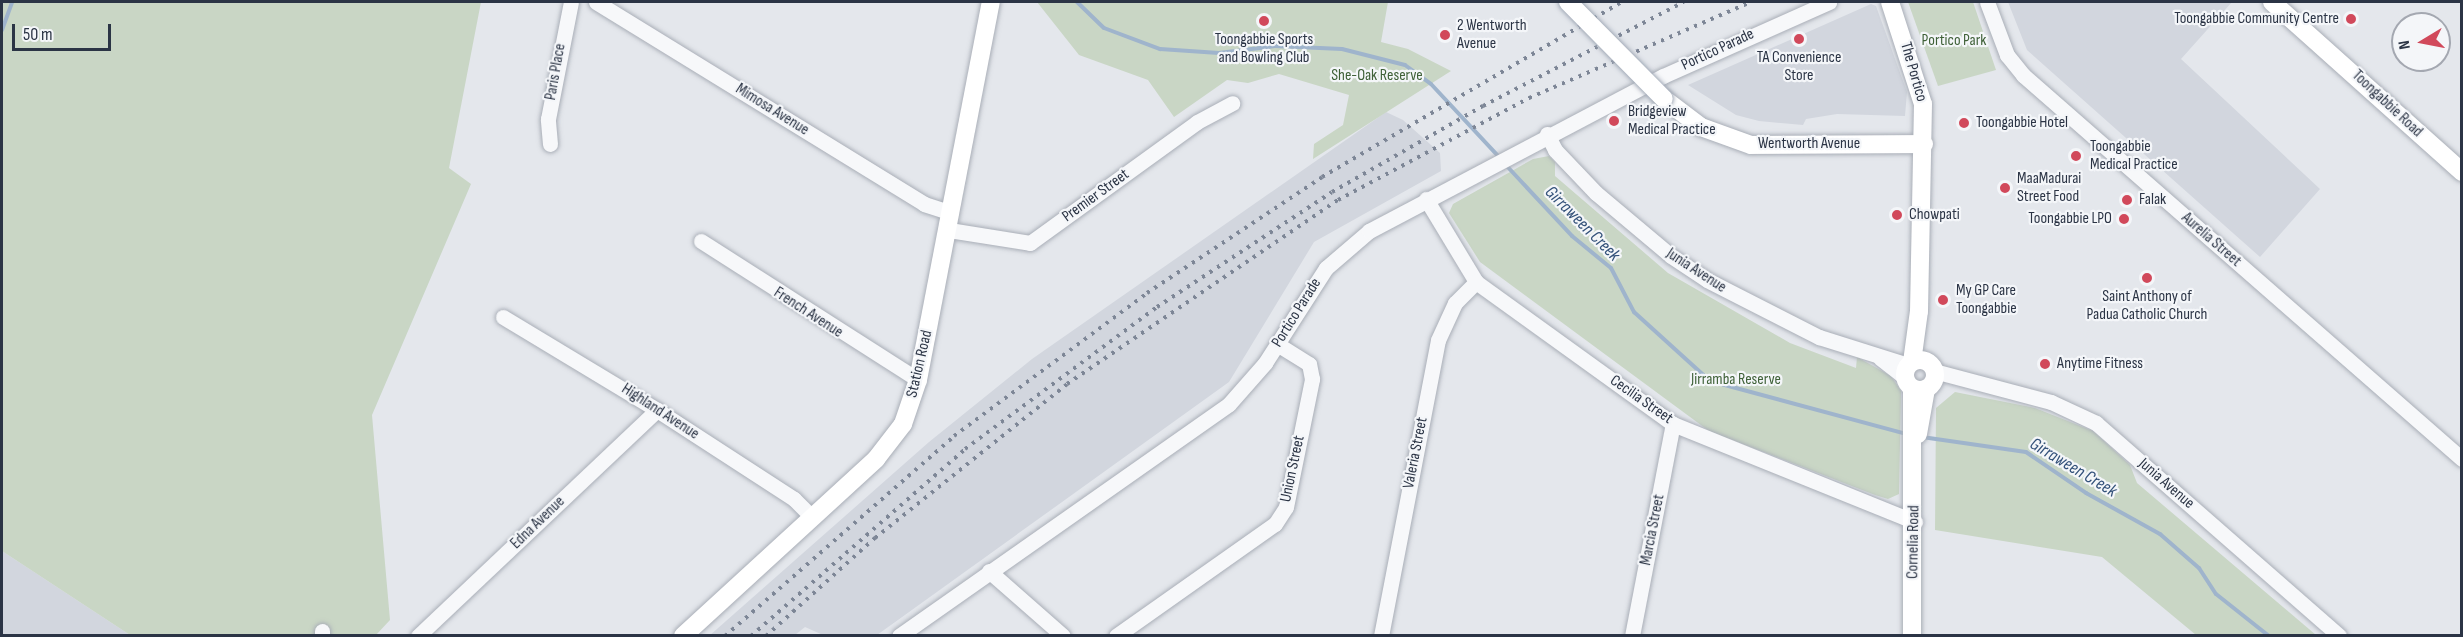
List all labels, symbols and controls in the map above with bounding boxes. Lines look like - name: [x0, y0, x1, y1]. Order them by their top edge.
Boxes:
- place label: Toongabbie Community Centre: [2174, 9, 2339, 29]
- scale bar: [15, 12, 114, 50]
- marker: Toongabbie Community Centre: [2344, 12, 2358, 26]
- north arrow: [2391, 12, 2451, 72]
- marker: Toongabbie Sports and Bowling Club: [1257, 14, 1271, 28]
- place label: 2 Wentworth Avenue: [1457, 16, 1527, 54]
- text: 50 m: [23, 24, 53, 45]
- street label: Portico Parade: [1679, 25, 1757, 75]
- marker: 2 Wentworth Avenue: [1438, 28, 1452, 42]
- place label: Toongabbie Sports and Bowling Club: [1215, 30, 1313, 68]
- park label: Portico Park: [1922, 31, 1986, 51]
- marker: TA Convenience Store: [1792, 32, 1806, 46]
- text: N: [2395, 39, 2415, 51]
- street label: The Portico: [1895, 40, 1931, 104]
- street label: Paris Place: [542, 42, 570, 102]
- place label: TA Convenience Store: [1757, 48, 1841, 86]
- park label: She-Oak Reserve: [1331, 66, 1423, 86]
- street label: Toongabbie Road: [2348, 66, 2426, 142]
- street label: Mimosa Avenue: [732, 80, 812, 140]
- place label: Bridgeview Medical Practice: [1628, 102, 1716, 140]
- marker: Bridgeview Medical Practice: [1605, 112, 1623, 130]
- place label: Toongabbie Hotel: [1976, 113, 2068, 133]
- marker: Toongabbie Hotel: [1957, 116, 1971, 130]
- street label: Wentworth Avenue: [1758, 134, 1860, 154]
- place label: Toongabbie Medical Practice: [2090, 137, 2178, 175]
- marker: Toongabbie Medical Practice: [2067, 147, 2085, 165]
- street label: Premier Street: [1059, 165, 1133, 227]
- place label: MaaMadurai Street Food: [2017, 169, 2081, 207]
- marker: MaaMadurai Street Food: [1998, 181, 2012, 195]
- water label: Girraween Creek: [1540, 182, 1624, 266]
- place label: Falak: [2139, 190, 2166, 210]
- marker: Falak: [2120, 193, 2134, 207]
- place label: Chowpati: [1909, 205, 1960, 225]
- marker: Chowpati: [1890, 208, 1904, 222]
- place label: Toongabbie LPO: [2028, 209, 2112, 229]
- street label: Aurelia Street: [2177, 209, 2245, 271]
- marker: Toongabbie LPO: [2117, 212, 2131, 226]
- street label: Junia Avenue: [1662, 245, 1730, 297]
- marker: Saint Anthony of Padua Catholic Church: [2140, 271, 2154, 285]
- street label: Portico Parade: [1268, 275, 1326, 351]
- place label: My GP Care Toongabbie: [1956, 281, 2017, 319]
- street label: French Avenue: [770, 284, 846, 342]
- place label: Saint Anthony of Padua Catholic Church: [2087, 287, 2207, 325]
- marker: My GP Care Toongabbie: [1934, 291, 1952, 309]
- street label: Station Road: [903, 329, 937, 399]
- place label: Anytime Fitness: [2057, 354, 2143, 374]
- marker: Anytime Fitness: [2038, 357, 2052, 371]
- park label: Jirramba Reserve: [1691, 370, 1781, 390]
- street label: Cecilia Street: [1606, 371, 1676, 429]
- street label: Highland Avenue: [618, 380, 702, 444]
- street label: Valeria Street: [1400, 416, 1432, 490]
- street label: Union Street: [1277, 434, 1309, 504]
- water label: Girraween Creek: [2026, 434, 2120, 502]
- street label: Junia Avenue: [2134, 455, 2198, 513]
- street label: Edna Avenue: [507, 493, 569, 553]
- street label: Marcia Street: [1637, 493, 1669, 567]
- street label: Cornelia Road: [1904, 505, 1924, 579]

